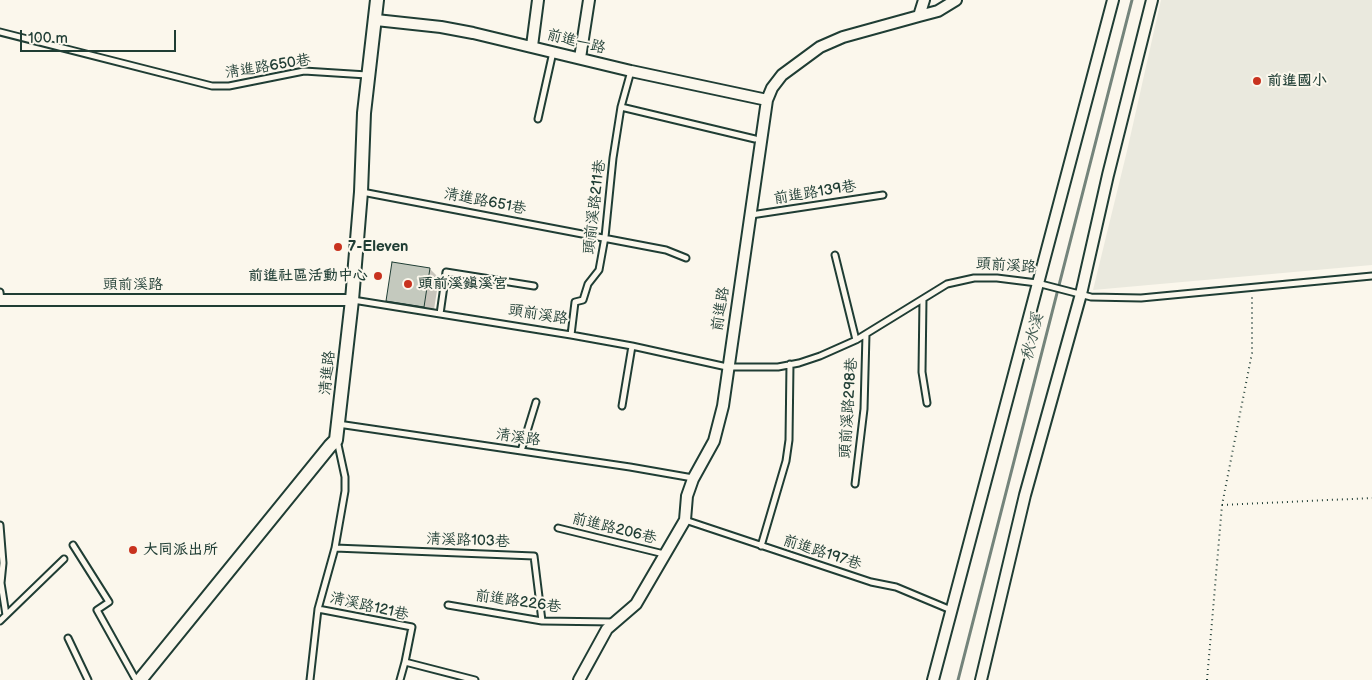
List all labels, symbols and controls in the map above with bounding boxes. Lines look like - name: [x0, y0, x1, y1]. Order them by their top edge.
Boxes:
- scale bar: [22, 20, 179, 52]
- street label: 前進一路: [545, 26, 607, 58]
- text: 100 m: [28, 29, 68, 48]
- street label: 清進路650巷: [224, 51, 312, 83]
- place label: 前進國小: [1267, 72, 1327, 90]
- marker: 前進國小: [1251, 75, 1263, 87]
- street label: 頭前溪路211巷: [580, 159, 610, 255]
- street label: 前進路139巷: [772, 178, 858, 208]
- street label: 清進路651巷: [442, 185, 528, 219]
- place label: 7-Eleven: [348, 238, 408, 256]
- marker: 7-Eleven: [332, 241, 344, 253]
- street label: 頭前溪路: [975, 255, 1037, 277]
- place label: 前進社區活動中心: [248, 267, 368, 285]
- marker: 前進社區活動中心: [372, 270, 384, 282]
- place label: 頭前溪鎮溪宮: [418, 275, 508, 293]
- street label: 頭前溪路: [103, 276, 163, 294]
- marker: 頭前溪鎮溪宮: [402, 278, 414, 290]
- street label: 前進路: [709, 285, 733, 333]
- street label: 頭前溪路: [507, 301, 569, 329]
- water label: 秋水溪: [1018, 311, 1048, 363]
- street label: 清進路: [317, 350, 339, 396]
- street label: 頭前溪路298巷: [836, 357, 862, 459]
- street label: 清溪路: [494, 426, 542, 450]
- street label: 前進路206巷: [570, 510, 658, 548]
- street label: 清溪路103巷: [426, 531, 510, 551]
- street label: 前進路197巷: [780, 532, 864, 574]
- place label: 大同派出所: [143, 541, 218, 559]
- marker: 大同派出所: [127, 544, 139, 556]
- street label: 前進路226巷: [474, 587, 562, 617]
- street label: 清溪路121巷: [328, 589, 410, 625]

